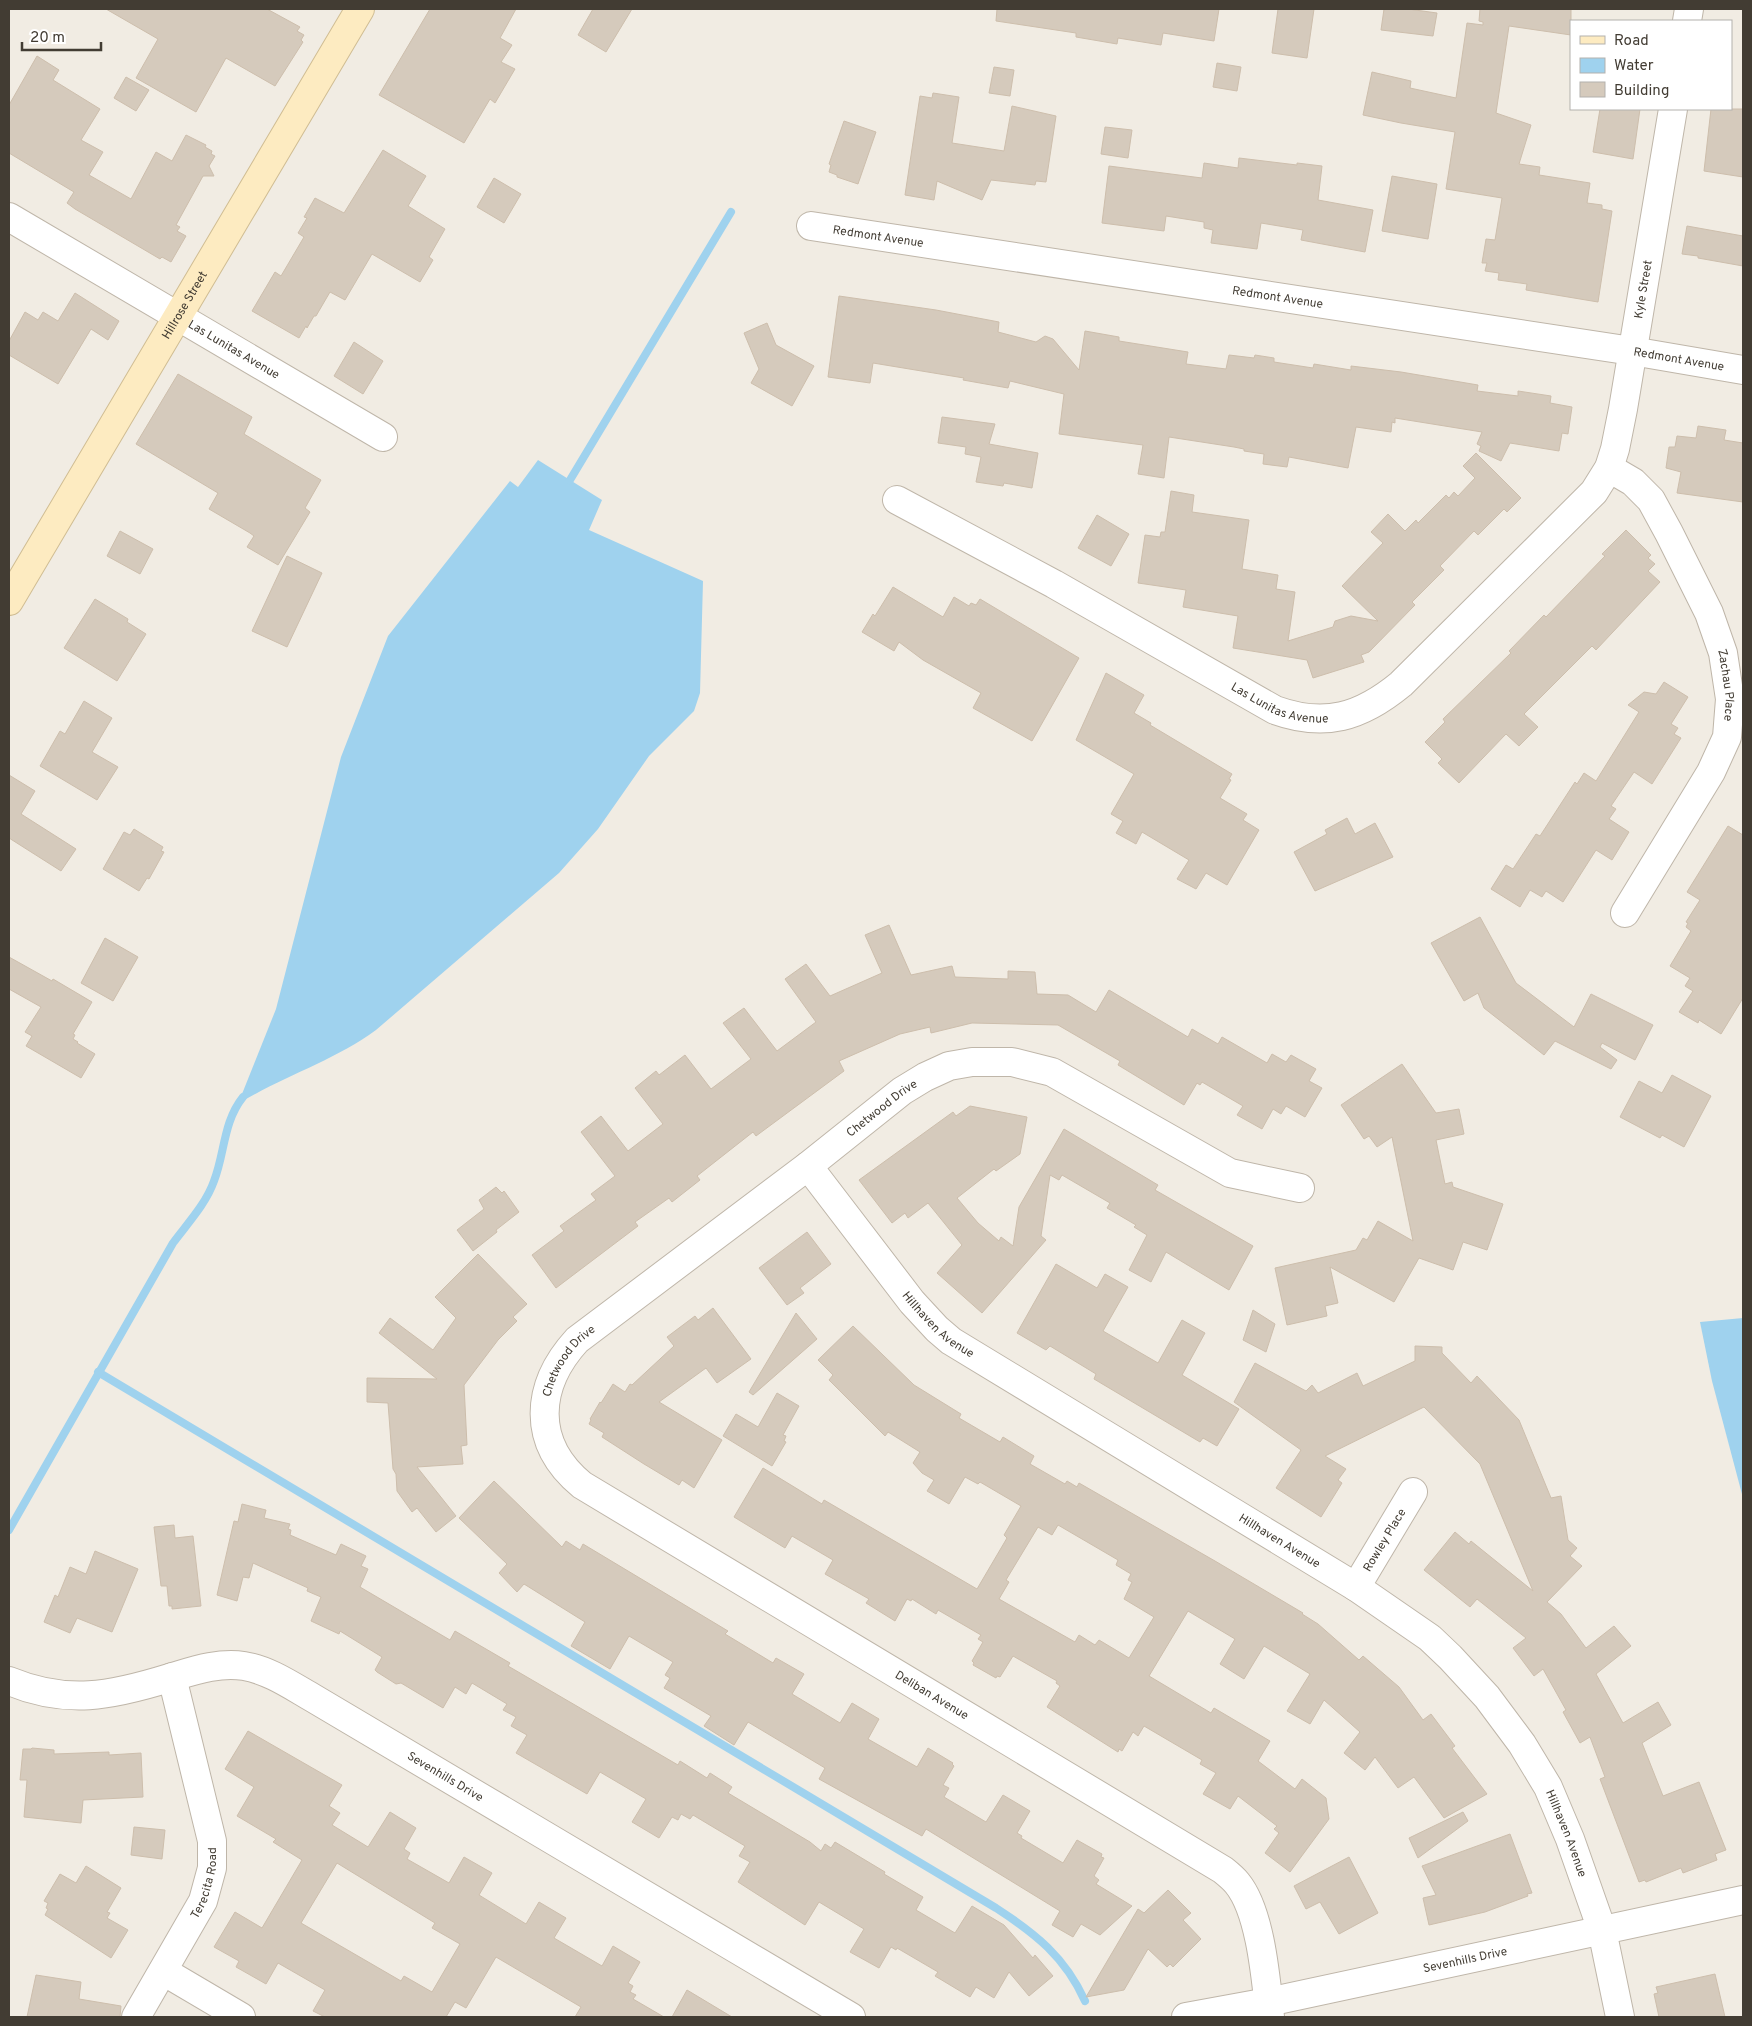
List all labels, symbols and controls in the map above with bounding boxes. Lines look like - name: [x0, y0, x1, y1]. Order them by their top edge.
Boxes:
- scale bar: [22, 20, 101, 52]
- legend: [1570, 20, 1732, 110]
- text: 20 m: [30, 29, 65, 48]
- text: Road: [1614, 32, 1649, 51]
- text: Water: [1614, 57, 1654, 76]
- text: Building: [1614, 82, 1669, 101]
- street label: Redmont Avenue: [832, 222, 925, 252]
- street label: Kyle Street: [1631, 259, 1657, 320]
- street label: Hillrose Street: [159, 269, 212, 343]
- street label: Redmont Avenue: [1231, 283, 1324, 313]
- street label: Las Lunitas Avenue: [185, 317, 282, 383]
- street label: Redmont Avenue: [1632, 344, 1725, 376]
- street label: Zachau Place: [1713, 647, 1737, 722]
- street label: Las Lunitas Avenue: [1228, 679, 1329, 728]
- street label: Chetwood Drive: [843, 1077, 921, 1141]
- street label: Hillhaven Avenue: [898, 1289, 977, 1362]
- street label: Chetwood Drive: [540, 1322, 599, 1398]
- street label: Rowley Place: [1360, 1506, 1410, 1575]
- street label: Hillhaven Avenue: [1235, 1511, 1323, 1572]
- street label: Deliban Avenue: [892, 1668, 971, 1724]
- street label: Sevenhills Drive: [404, 1749, 486, 1806]
- street label: Hillhaven Avenue: [1541, 1787, 1590, 1880]
- street label: Terecita Road: [187, 1847, 221, 1922]
- street label: Sevenhills Drive: [1422, 1944, 1509, 1977]

